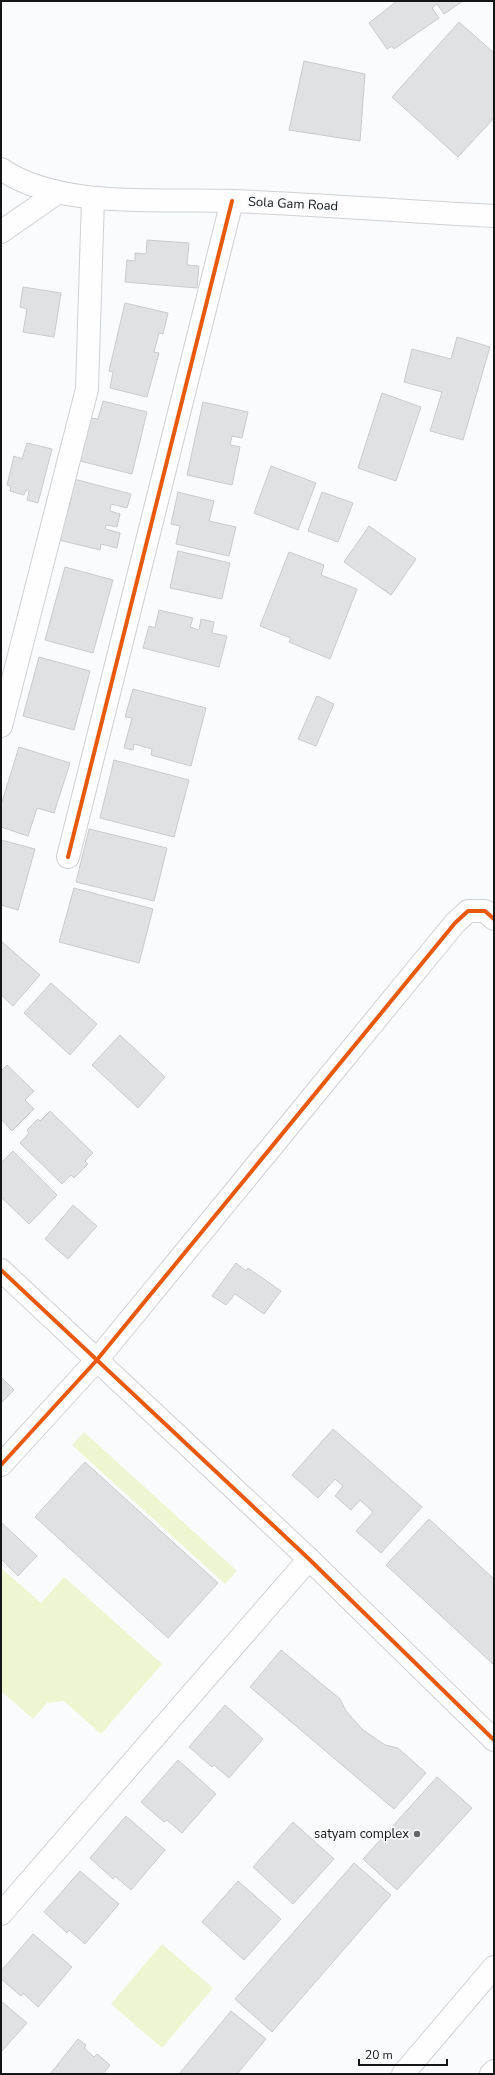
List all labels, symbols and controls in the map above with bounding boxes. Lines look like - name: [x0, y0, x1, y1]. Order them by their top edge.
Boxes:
- street label: Sola Gam Road: [247, 193, 339, 215]
- place label: satyam complex: [314, 1825, 409, 1843]
- marker: satyam complex: [412, 1829, 422, 1839]
- scale bar: [359, 2041, 447, 2067]
- text: 20 m: [365, 2047, 393, 2063]

